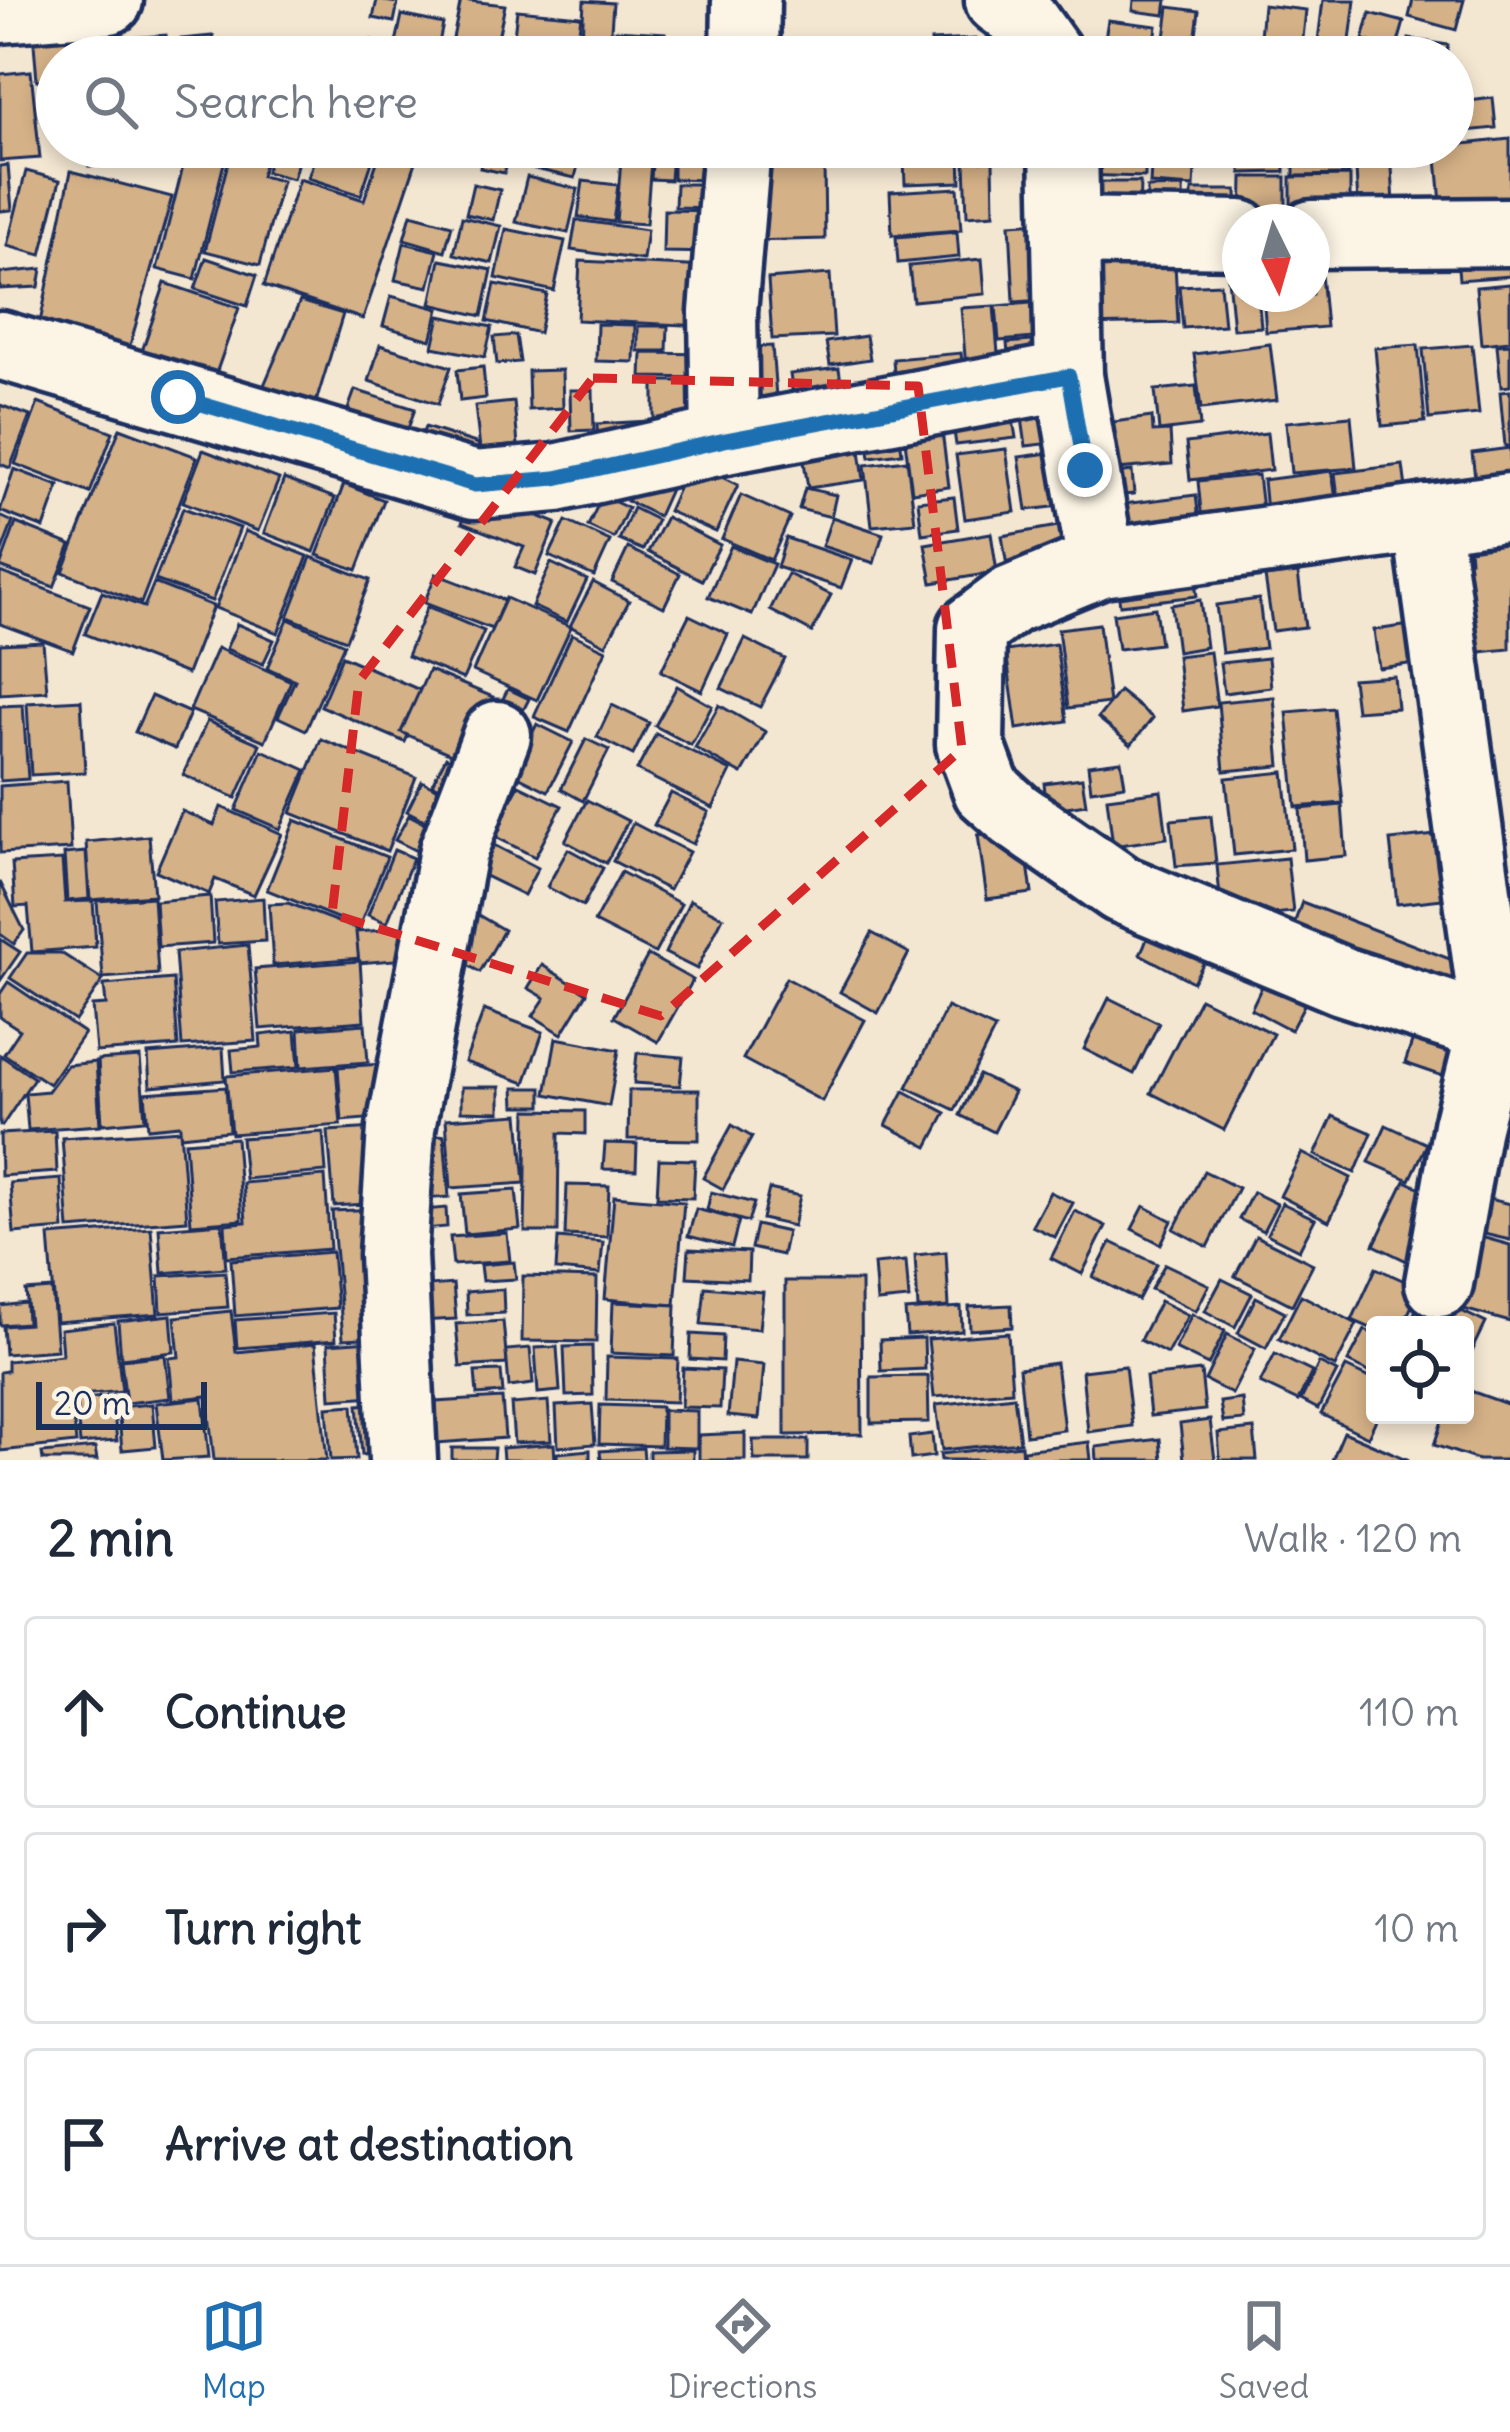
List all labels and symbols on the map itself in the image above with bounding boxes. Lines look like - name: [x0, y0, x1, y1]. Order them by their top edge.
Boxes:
- north arrow: [1222, 204, 1330, 312]
- route start: [151, 370, 205, 424]
- route end: [1058, 443, 1112, 497]
- scale bar: [36, 1376, 207, 1429]

